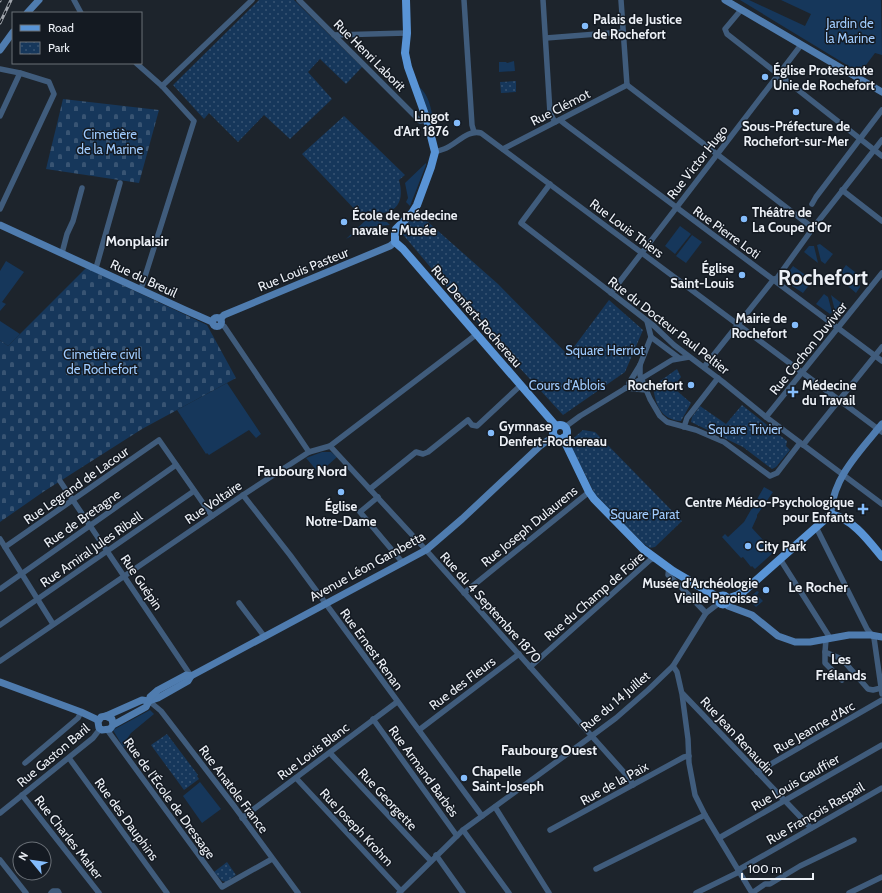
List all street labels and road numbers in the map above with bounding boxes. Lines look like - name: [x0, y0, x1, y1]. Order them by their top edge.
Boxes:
- street label: Rue Henri Laborit: [331, 16, 410, 95]
- street label: Rue Clémot: [528, 85, 593, 129]
- street label: Rue Victor Hugo: [663, 122, 731, 202]
- street label: Rue Louis Thiers: [587, 195, 668, 261]
- street label: Rue Pierre Loti: [690, 202, 764, 262]
- street label: Rue Louis Pasteur: [255, 243, 351, 294]
- street label: Rue du Breuil: [108, 256, 180, 300]
- street label: Rue Denfert-Rochereau: [428, 262, 526, 370]
- street label: Rue du Docteur Paul Peltier: [605, 273, 733, 378]
- street label: Rue Cochon Duvivier: [766, 298, 851, 398]
- street label: Rue Legrand de Lacour: [20, 442, 132, 527]
- street label: Rue Voltaire: [181, 477, 245, 527]
- street label: Rue Joseph Dulaurens: [478, 482, 581, 570]
- street label: Rue de Bretagne: [40, 485, 124, 550]
- street label: Rue Amiral Jules Ribell: [37, 508, 145, 590]
- street label: Avenue Léon Gambetta: [306, 527, 428, 604]
- street label: Rue du 4 Septembre 1870: [437, 548, 545, 666]
- street label: Rue du Champ de Foire: [541, 548, 648, 644]
- street label: Rue Guépin: [118, 551, 166, 613]
- street label: Rue Ernest Renan: [337, 605, 407, 693]
- street label: Rue des Fleurs: [426, 652, 499, 713]
- street label: Rue du 14 Juillet: [577, 667, 653, 735]
- street label: Rue Jean Renaudin: [697, 693, 779, 779]
- street label: Rue Jeanne d'Arc: [771, 697, 857, 757]
- street label: Rue Louis Blanc: [274, 719, 352, 783]
- street label: Rue Gaston Baril: [13, 720, 93, 790]
- street label: Rue Armand Barbès: [386, 722, 463, 820]
- street label: Rue de l'École de Dressage: [121, 734, 220, 862]
- street label: Rue Anatole France: [196, 742, 272, 836]
- street label: Rue Louis Gauffier: [748, 750, 843, 814]
- street label: Rue de la Paix: [577, 757, 652, 808]
- street label: Rue Georgette: [355, 765, 421, 834]
- street label: Rue des Dauphins: [92, 775, 163, 864]
- street label: Rue François Raspail: [763, 778, 867, 848]
- street label: Rue Joseph Krohm: [317, 785, 397, 869]
- street label: Rue Charles Maher: [31, 792, 107, 883]

